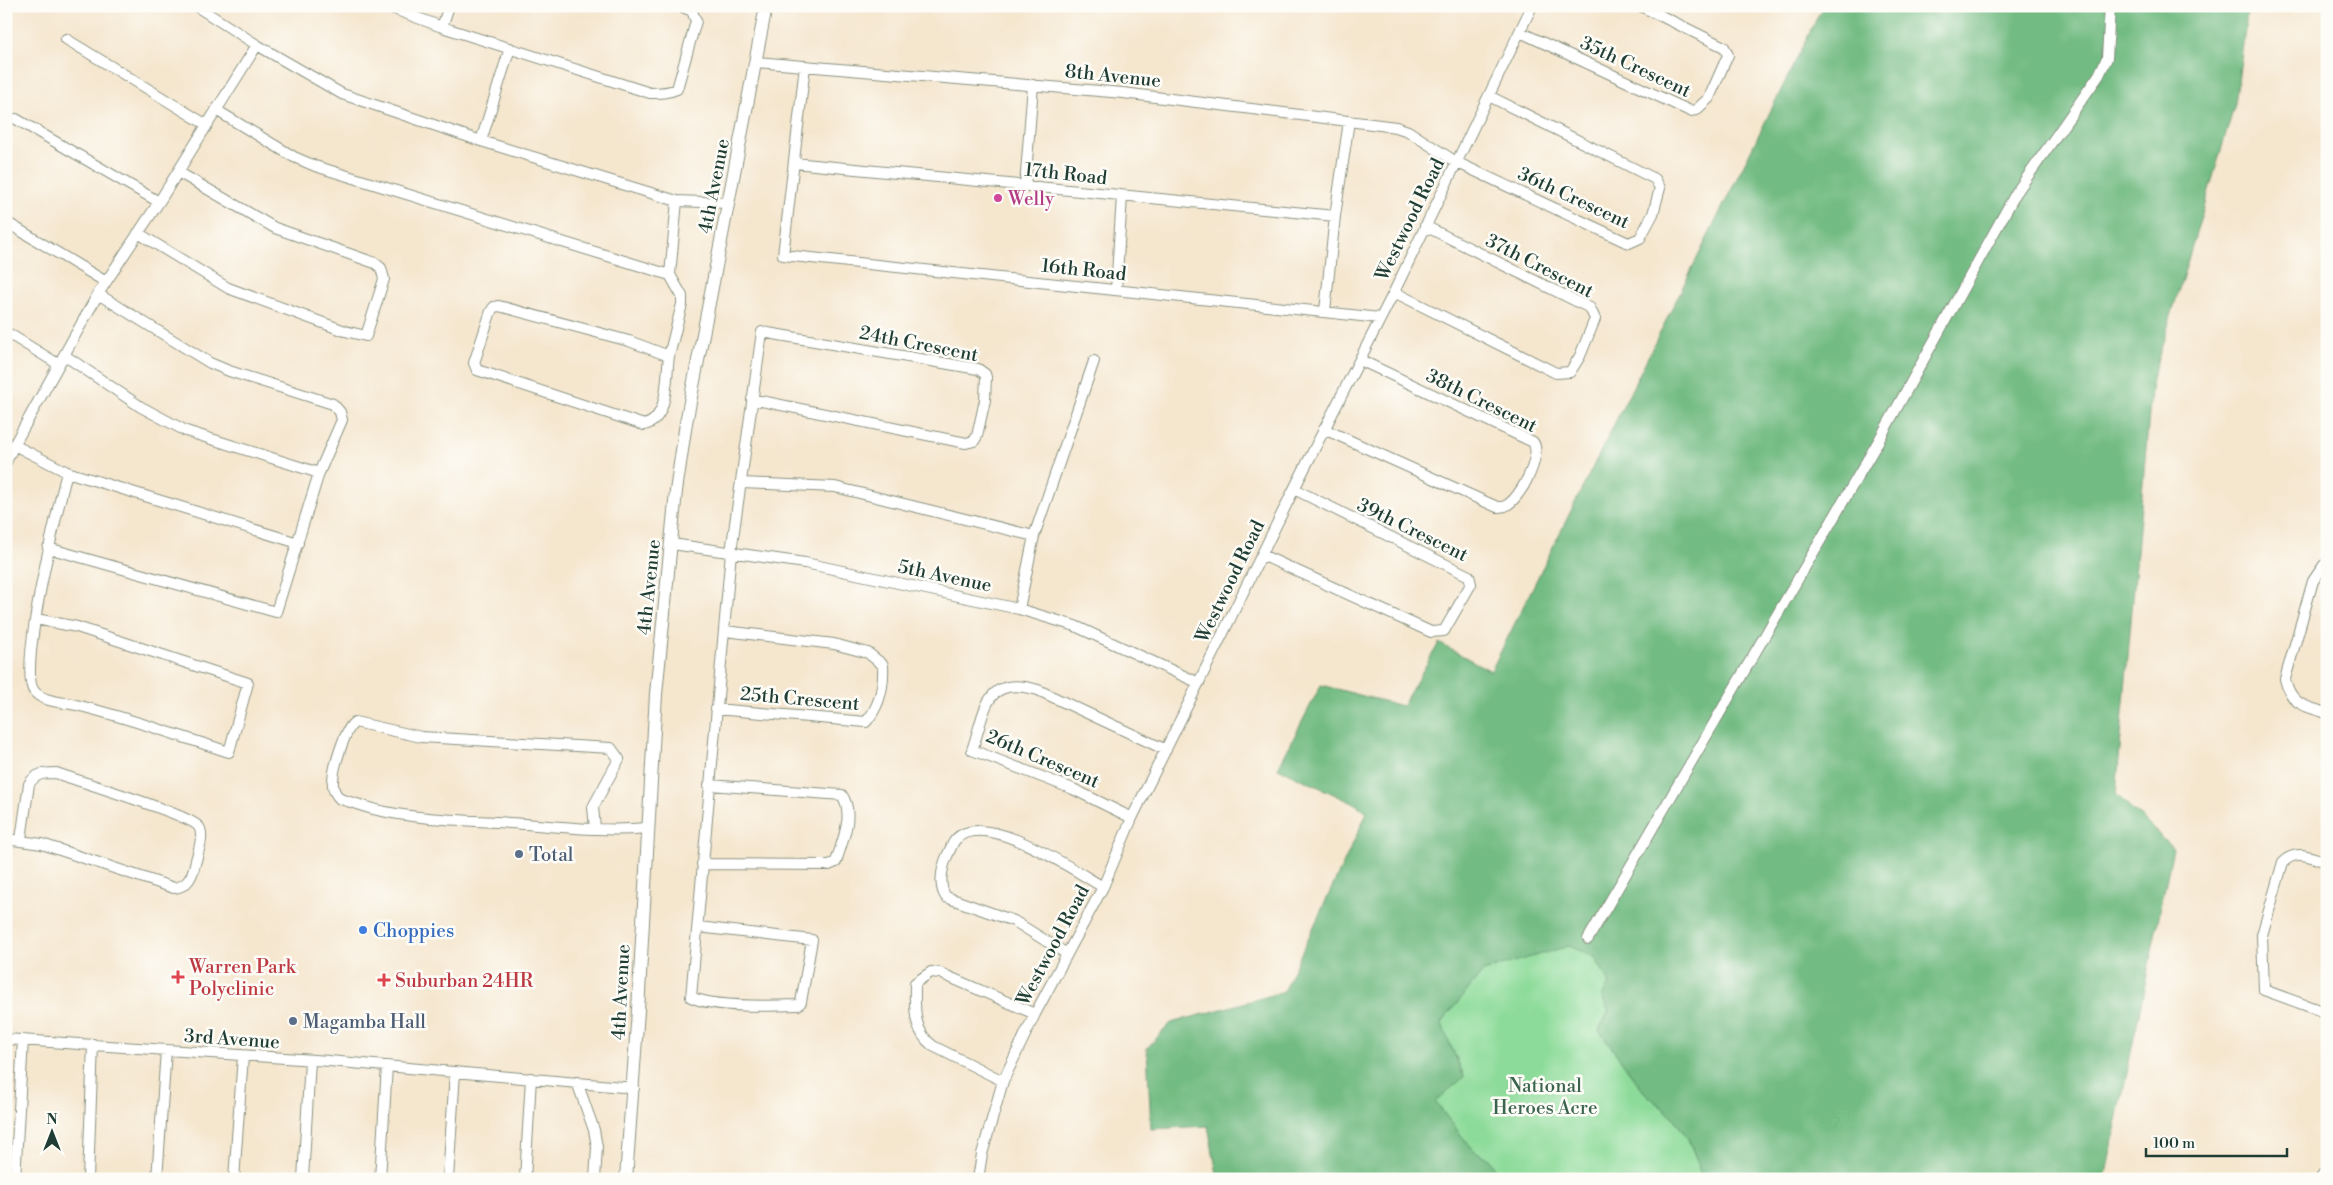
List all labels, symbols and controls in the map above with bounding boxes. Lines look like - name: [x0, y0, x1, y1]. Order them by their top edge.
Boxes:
- street label: 35th Crescent: [1576, 31, 1695, 103]
- street label: 8th Avenue: [1064, 59, 1162, 93]
- street label: 4th Avenue: [693, 137, 735, 236]
- street label: Westwood Road: [1369, 154, 1450, 286]
- street label: 17th Road: [1023, 158, 1109, 190]
- street label: 36th Crescent: [1514, 162, 1633, 234]
- place label: Welly: [1007, 187, 1055, 211]
- marker: Welly: [992, 192, 1004, 204]
- street label: 37th Crescent: [1481, 228, 1598, 304]
- street label: 16th Road: [1040, 254, 1128, 286]
- street label: 24th Crescent: [857, 321, 981, 367]
- street label: 38th Crescent: [1422, 364, 1541, 438]
- street label: 39th Crescent: [1353, 493, 1472, 567]
- street label: Westwood Road: [1189, 516, 1270, 648]
- street label: 4th Avenue: [632, 538, 666, 636]
- street label: 5th Avenue: [896, 554, 994, 598]
- street label: 25th Crescent: [739, 682, 861, 716]
- street label: 26th Crescent: [982, 724, 1103, 794]
- place label: Total: [529, 843, 574, 867]
- marker: Total: [513, 848, 525, 860]
- street label: Westwood Road: [1010, 881, 1095, 1011]
- place label: Choppies: [373, 919, 454, 943]
- marker: Choppies: [357, 924, 369, 936]
- street label: 4th Avenue: [606, 943, 635, 1041]
- place label: Warren Park Polyclinic: [188, 955, 297, 1001]
- place label: Suburban 24HR: [395, 969, 534, 993]
- marker: Warren Park Polyclinic: [171, 970, 185, 984]
- marker: Suburban 24HR: [377, 973, 391, 987]
- place label: Magamba Hall: [303, 1010, 426, 1034]
- marker: Magamba Hall: [287, 1015, 299, 1027]
- street label: 3rd Avenue: [183, 1024, 281, 1054]
- park label: National Heroes Acre: [1492, 1074, 1598, 1120]
- north arrow: [28, 1108, 78, 1158]
- text: N: [46, 1111, 58, 1129]
- scale bar: [2146, 1125, 2287, 1157]
- text: 100 m: [2153, 1134, 2195, 1153]

